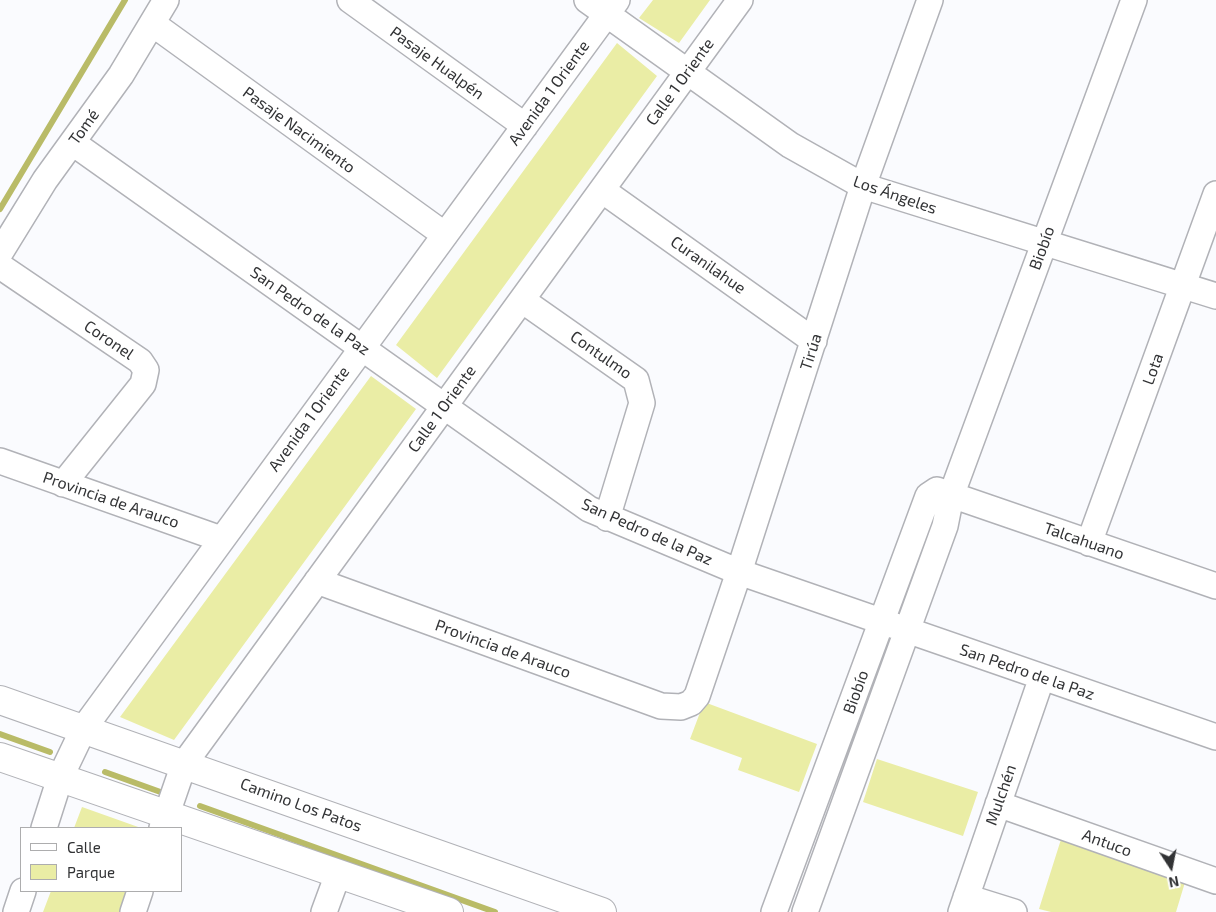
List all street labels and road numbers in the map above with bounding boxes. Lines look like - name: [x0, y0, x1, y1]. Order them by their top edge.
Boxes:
- street label: Pasaje Hualpén: [386, 22, 488, 104]
- street label: Calle 1 Oriente: [642, 35, 718, 129]
- street label: Avenida 1 Oriente: [505, 37, 593, 149]
- street label: Pasaje Nacimiento: [239, 83, 359, 177]
- street label: Tomé: [65, 106, 103, 148]
- street label: Los Ángeles: [851, 172, 939, 218]
- street label: Biobío: [1025, 223, 1059, 273]
- street label: Curanilahue: [667, 232, 749, 298]
- street label: San Pedro de la Paz: [247, 263, 373, 359]
- street label: Coronel: [80, 316, 138, 364]
- street label: Contulmo: [567, 327, 635, 383]
- street label: Tirúa: [796, 331, 826, 373]
- street label: Lota: [1138, 351, 1168, 387]
- street label: Calle 1 Oriente: [404, 362, 480, 456]
- street label: Avenida 1 Oriente: [265, 363, 353, 475]
- street label: Provincia de Arauco: [40, 468, 182, 532]
- street label: San Pedro de la Paz: [579, 494, 715, 570]
- street label: Talcahuano: [1041, 518, 1127, 564]
- street label: Provincia de Arauco: [433, 616, 573, 682]
- street label: San Pedro de la Paz: [957, 640, 1097, 704]
- street label: Biobío: [839, 667, 873, 717]
- street label: Mulchén: [982, 762, 1020, 828]
- street label: Camino Los Patos: [237, 774, 365, 836]
- street label: Antuco: [1080, 825, 1134, 861]

